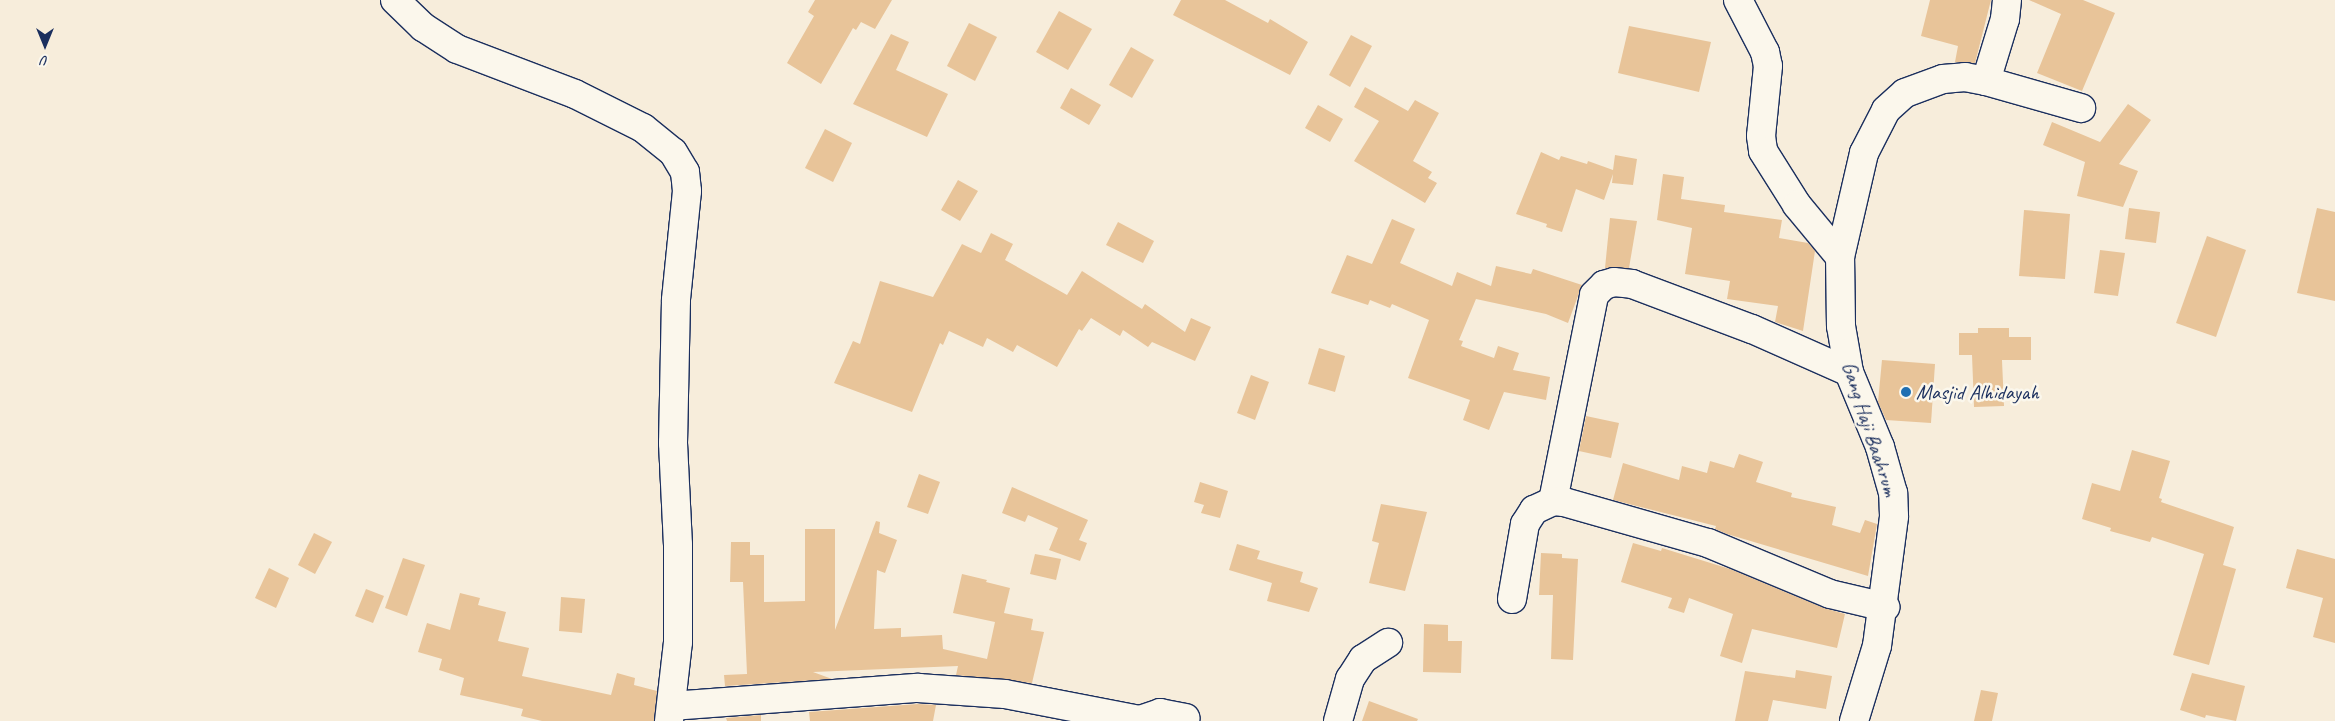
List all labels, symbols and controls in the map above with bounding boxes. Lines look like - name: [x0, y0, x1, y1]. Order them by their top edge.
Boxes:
- north arrow: [20, 20, 70, 70]
- text: U: [42, 52, 48, 69]
- street label: Gang Haji Baahrum: [1836, 358, 1904, 500]
- place label: Masjid Alhidayah: [1916, 379, 2039, 405]
- marker: Masjid Alhidayah: [1900, 386, 1912, 398]

